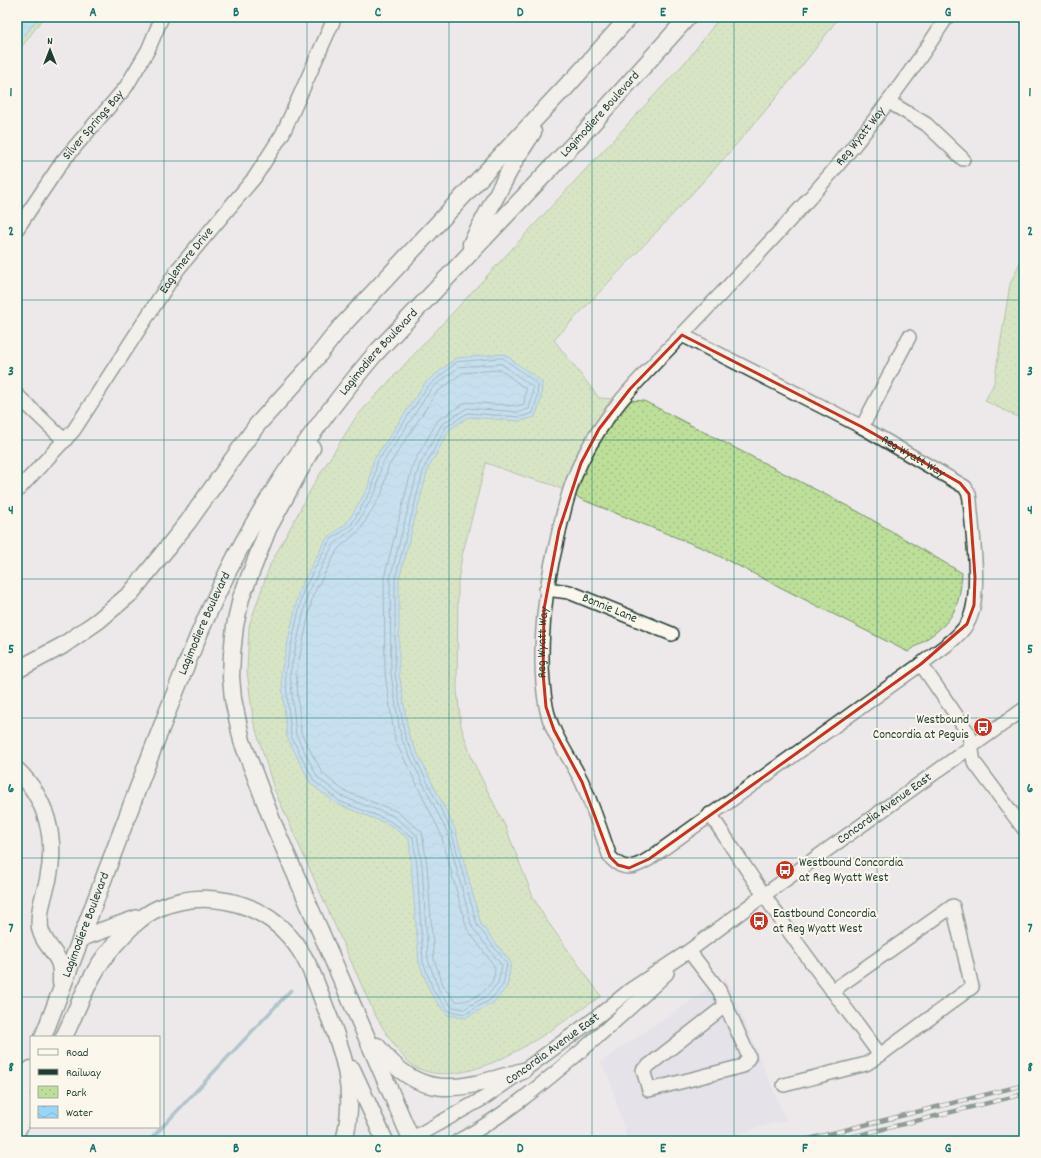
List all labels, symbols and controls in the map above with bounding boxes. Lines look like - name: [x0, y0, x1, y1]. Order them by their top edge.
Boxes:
- text: A: [89, 4, 97, 23]
- text: B: [233, 4, 239, 23]
- text: C: [375, 4, 382, 23]
- text: D: [517, 4, 524, 23]
- text: E: [660, 4, 667, 23]
- text: F: [802, 4, 808, 23]
- text: G: [945, 4, 952, 23]
- north arrow: [30, 30, 70, 70]
- text: N: [47, 34, 53, 50]
- street label: Lagimodiere Boulevard: [556, 67, 644, 162]
- text: 1: [10, 84, 13, 103]
- text: 1: [1029, 84, 1032, 103]
- street label: Silver Springs Bay: [58, 85, 129, 164]
- street label: Reg Wyatt Way: [831, 102, 891, 170]
- text: 2: [8, 223, 14, 242]
- street label: Eaglemere Drive: [155, 223, 219, 298]
- text: 2: [1027, 223, 1033, 242]
- street label: Lagimodiere Boulevard: [335, 304, 423, 400]
- text: 3: [8, 363, 14, 382]
- text: 3: [1027, 363, 1033, 382]
- street label: Reg Wyatt Way: [877, 431, 949, 483]
- text: 4: [8, 502, 14, 521]
- text: 4: [1027, 502, 1033, 521]
- street label: Lagimodiere Boulevard: [173, 569, 236, 678]
- street label: Bonnie Lane: [579, 589, 640, 628]
- street label: Reg Wyatt Way: [532, 605, 554, 679]
- text: 5: [8, 641, 14, 660]
- text: 5: [1027, 641, 1033, 660]
- place label: Westbound Concordia at Peguis: [873, 711, 969, 745]
- bus stop icon: Westbound Concordia at Peguis: [972, 716, 994, 738]
- street label: Concordia Avenue East: [833, 768, 936, 849]
- text: 6: [8, 780, 15, 799]
- text: 6: [1027, 780, 1034, 799]
- place label: Westbound Concordia at Reg Wyatt West: [799, 854, 904, 888]
- bus stop icon: Westbound Concordia at Reg Wyatt West: [774, 859, 796, 881]
- street label: Lagimodiere Boulevard: [57, 870, 115, 980]
- place label: Eastbound Concordia at Reg Wyatt West: [773, 905, 877, 939]
- bus stop icon: Eastbound Concordia at Reg Wyatt West: [748, 910, 770, 932]
- text: 7: [9, 920, 14, 939]
- text: 7: [1028, 920, 1033, 939]
- street label: Concordia Avenue East: [502, 1008, 604, 1090]
- legend: [30, 1036, 160, 1128]
- text: Road: [66, 1045, 88, 1062]
- text: 8: [8, 1059, 14, 1078]
- text: 8: [1027, 1059, 1033, 1078]
- text: Railway: [66, 1065, 102, 1082]
- text: Park: [66, 1085, 87, 1102]
- text: Water: [66, 1105, 93, 1122]
- text: A: [89, 1140, 97, 1158]
- text: B: [233, 1140, 239, 1158]
- text: C: [375, 1140, 382, 1158]
- text: D: [517, 1140, 524, 1158]
- text: E: [660, 1140, 667, 1158]
- text: F: [802, 1140, 808, 1158]
- text: G: [945, 1140, 952, 1158]

